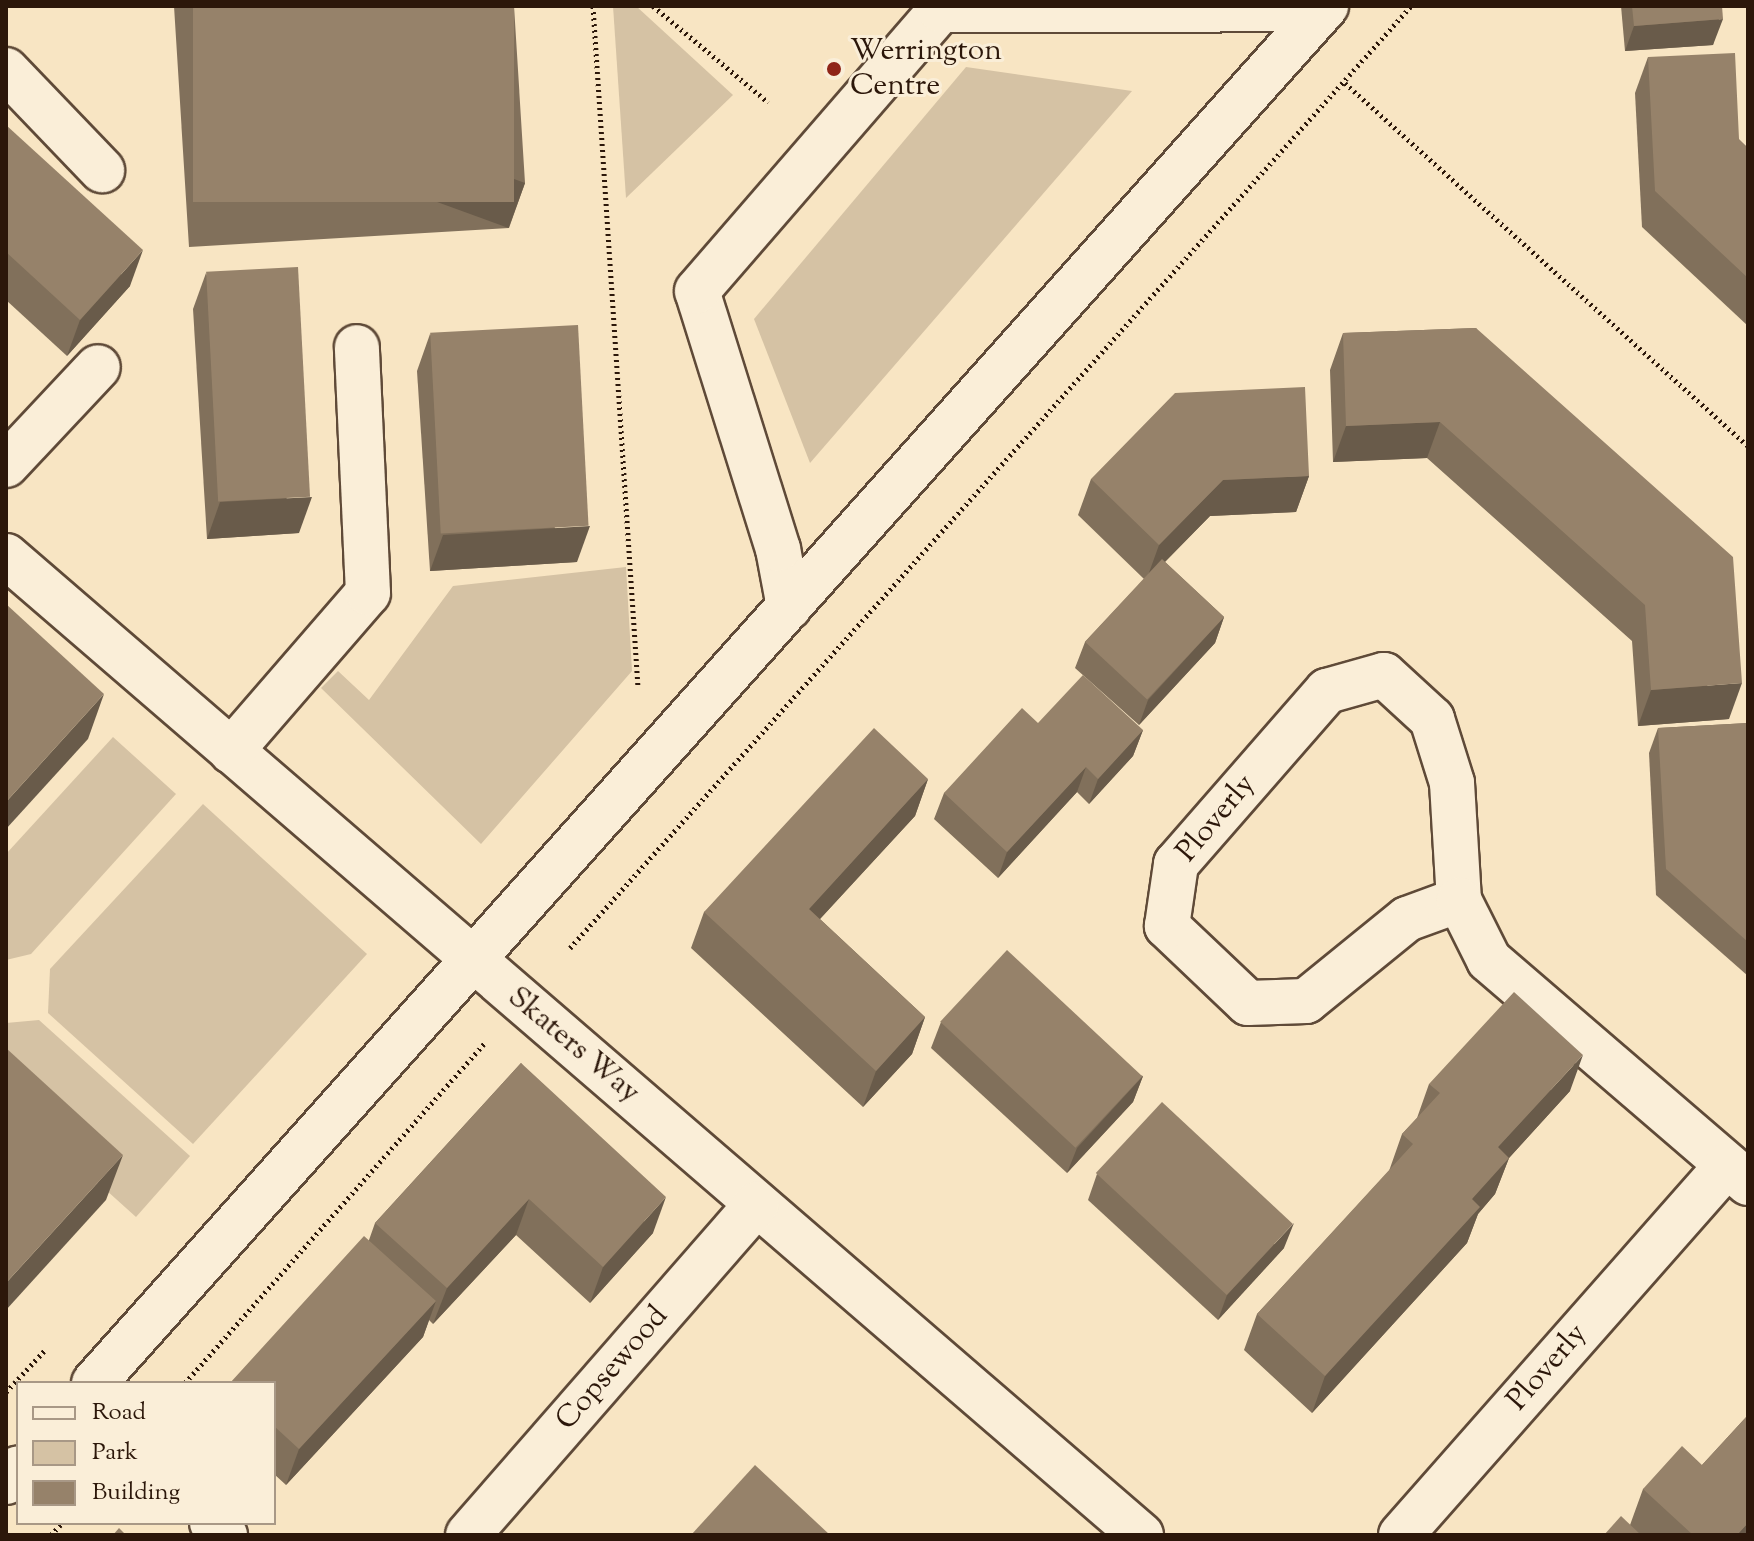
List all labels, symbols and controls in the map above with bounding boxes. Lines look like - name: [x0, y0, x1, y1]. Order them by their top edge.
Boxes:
- place label: Werrington Centre: [850, 34, 1002, 104]
- marker: Werrington Centre: [825, 60, 843, 78]
- street label: Ploverly: [1170, 768, 1264, 870]
- street label: Skaters Way: [500, 980, 646, 1112]
- street label: Copsewood: [549, 1300, 677, 1438]
- street label: Ploverly: [1500, 1317, 1596, 1419]
- legend: [16, 1381, 276, 1525]
- text: Road: [92, 1396, 146, 1430]
- text: Park: [92, 1436, 138, 1470]
- text: Building: [92, 1476, 180, 1510]

